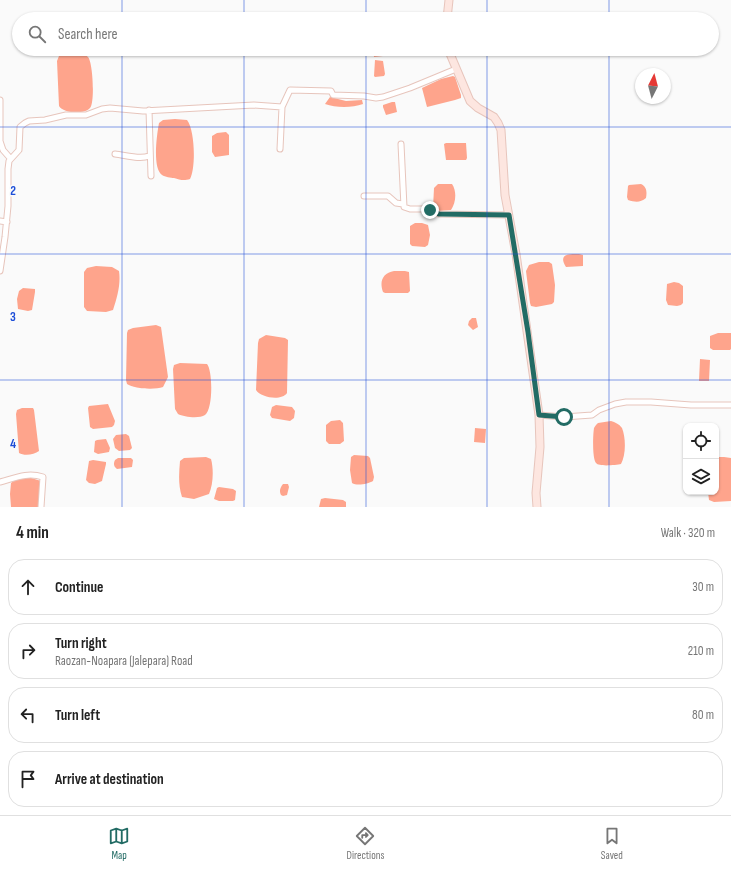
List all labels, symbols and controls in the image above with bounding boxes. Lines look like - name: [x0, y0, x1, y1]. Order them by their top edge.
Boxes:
- search box: [12, 12, 719, 56]
- icon: search: [26, 23, 48, 45]
- text: Search here: [58, 25, 118, 44]
- north arrow: [635, 68, 671, 104]
- text: 2: [10, 183, 16, 199]
- route end: [421, 201, 439, 219]
- text: 3: [10, 309, 16, 325]
- route start: [555, 408, 573, 426]
- map controls: [683, 423, 719, 495]
- button: locate: [683, 423, 719, 459]
- text: 4: [10, 436, 16, 452]
- button: layers: [683, 459, 719, 495]
- text: 4 min: [16, 523, 49, 543]
- text: Walk · 320 m: [661, 525, 715, 541]
- icon: ahead: [17, 576, 39, 598]
- text: Continue: [55, 578, 104, 597]
- text: 30 m: [692, 579, 714, 595]
- text: Turn right: [55, 634, 107, 653]
- icon: right: [17, 640, 39, 662]
- text: 210 m: [688, 643, 714, 659]
- text: Raozan-Noapara (Jalepara) Road: [55, 653, 193, 669]
- icon: left: [17, 704, 39, 726]
- text: Turn left: [55, 706, 100, 725]
- text: 80 m: [692, 707, 714, 723]
- icon: arrive: [17, 768, 39, 790]
- text: Arrive at destination: [55, 770, 164, 789]
- tab: Map: [108, 825, 130, 862]
- tab: Directions: [347, 825, 384, 862]
- tab: Saved: [601, 825, 623, 862]

